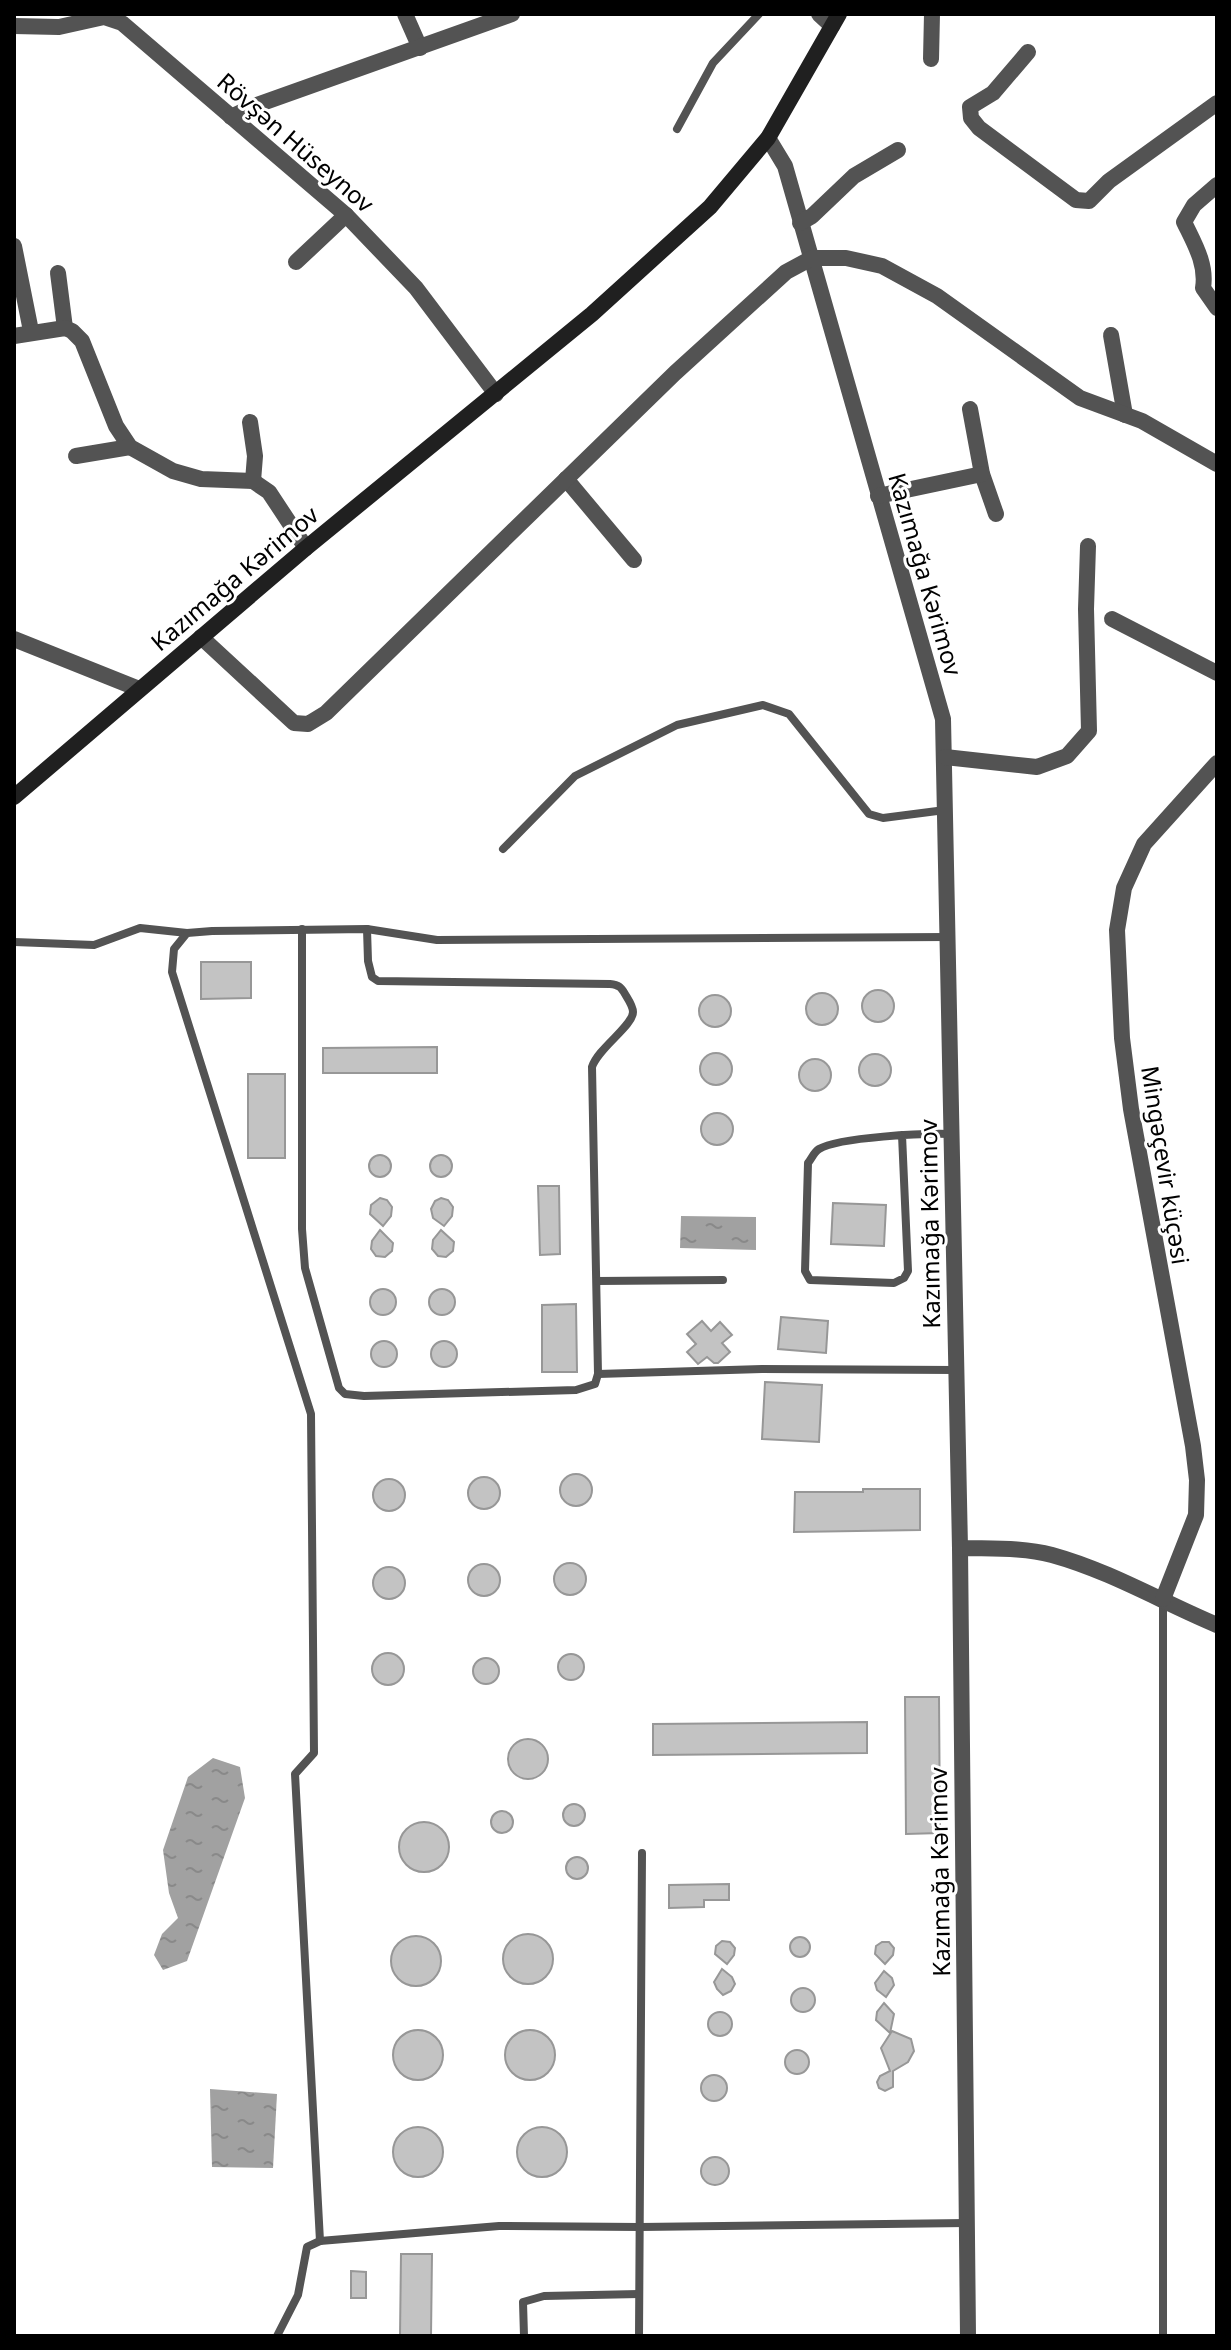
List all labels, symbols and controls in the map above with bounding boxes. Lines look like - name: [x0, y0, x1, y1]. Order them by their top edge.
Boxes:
- street label: Rövşən Hüseynov: [211, 65, 382, 220]
- street label: Kazımağa Kərimov: [881, 469, 971, 680]
- street label: Kazımağa Kərimov: [143, 498, 325, 658]
- street label: Mingəçevir küçəsi: [1134, 1063, 1198, 1267]
- street label: Kazımağa Kərimov: [911, 1118, 947, 1329]
- street label: Kazımağa Kərimov: [921, 1766, 957, 1977]

